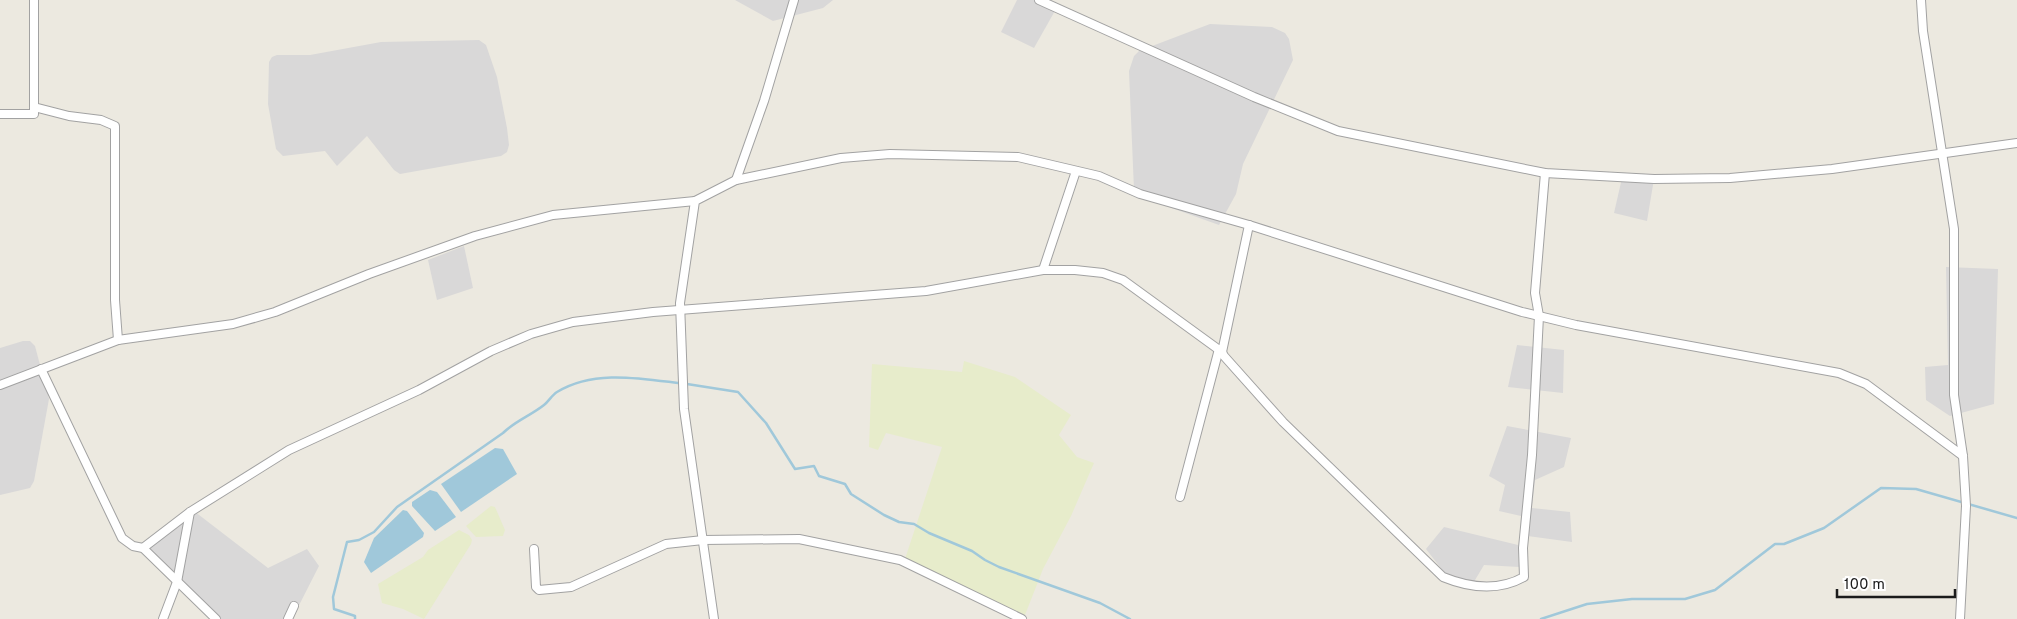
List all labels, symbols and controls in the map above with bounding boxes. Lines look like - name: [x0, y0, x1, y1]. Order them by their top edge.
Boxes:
- scale bar: [1837, 566, 1954, 598]
- text: 100 m: [1844, 576, 1885, 595]

